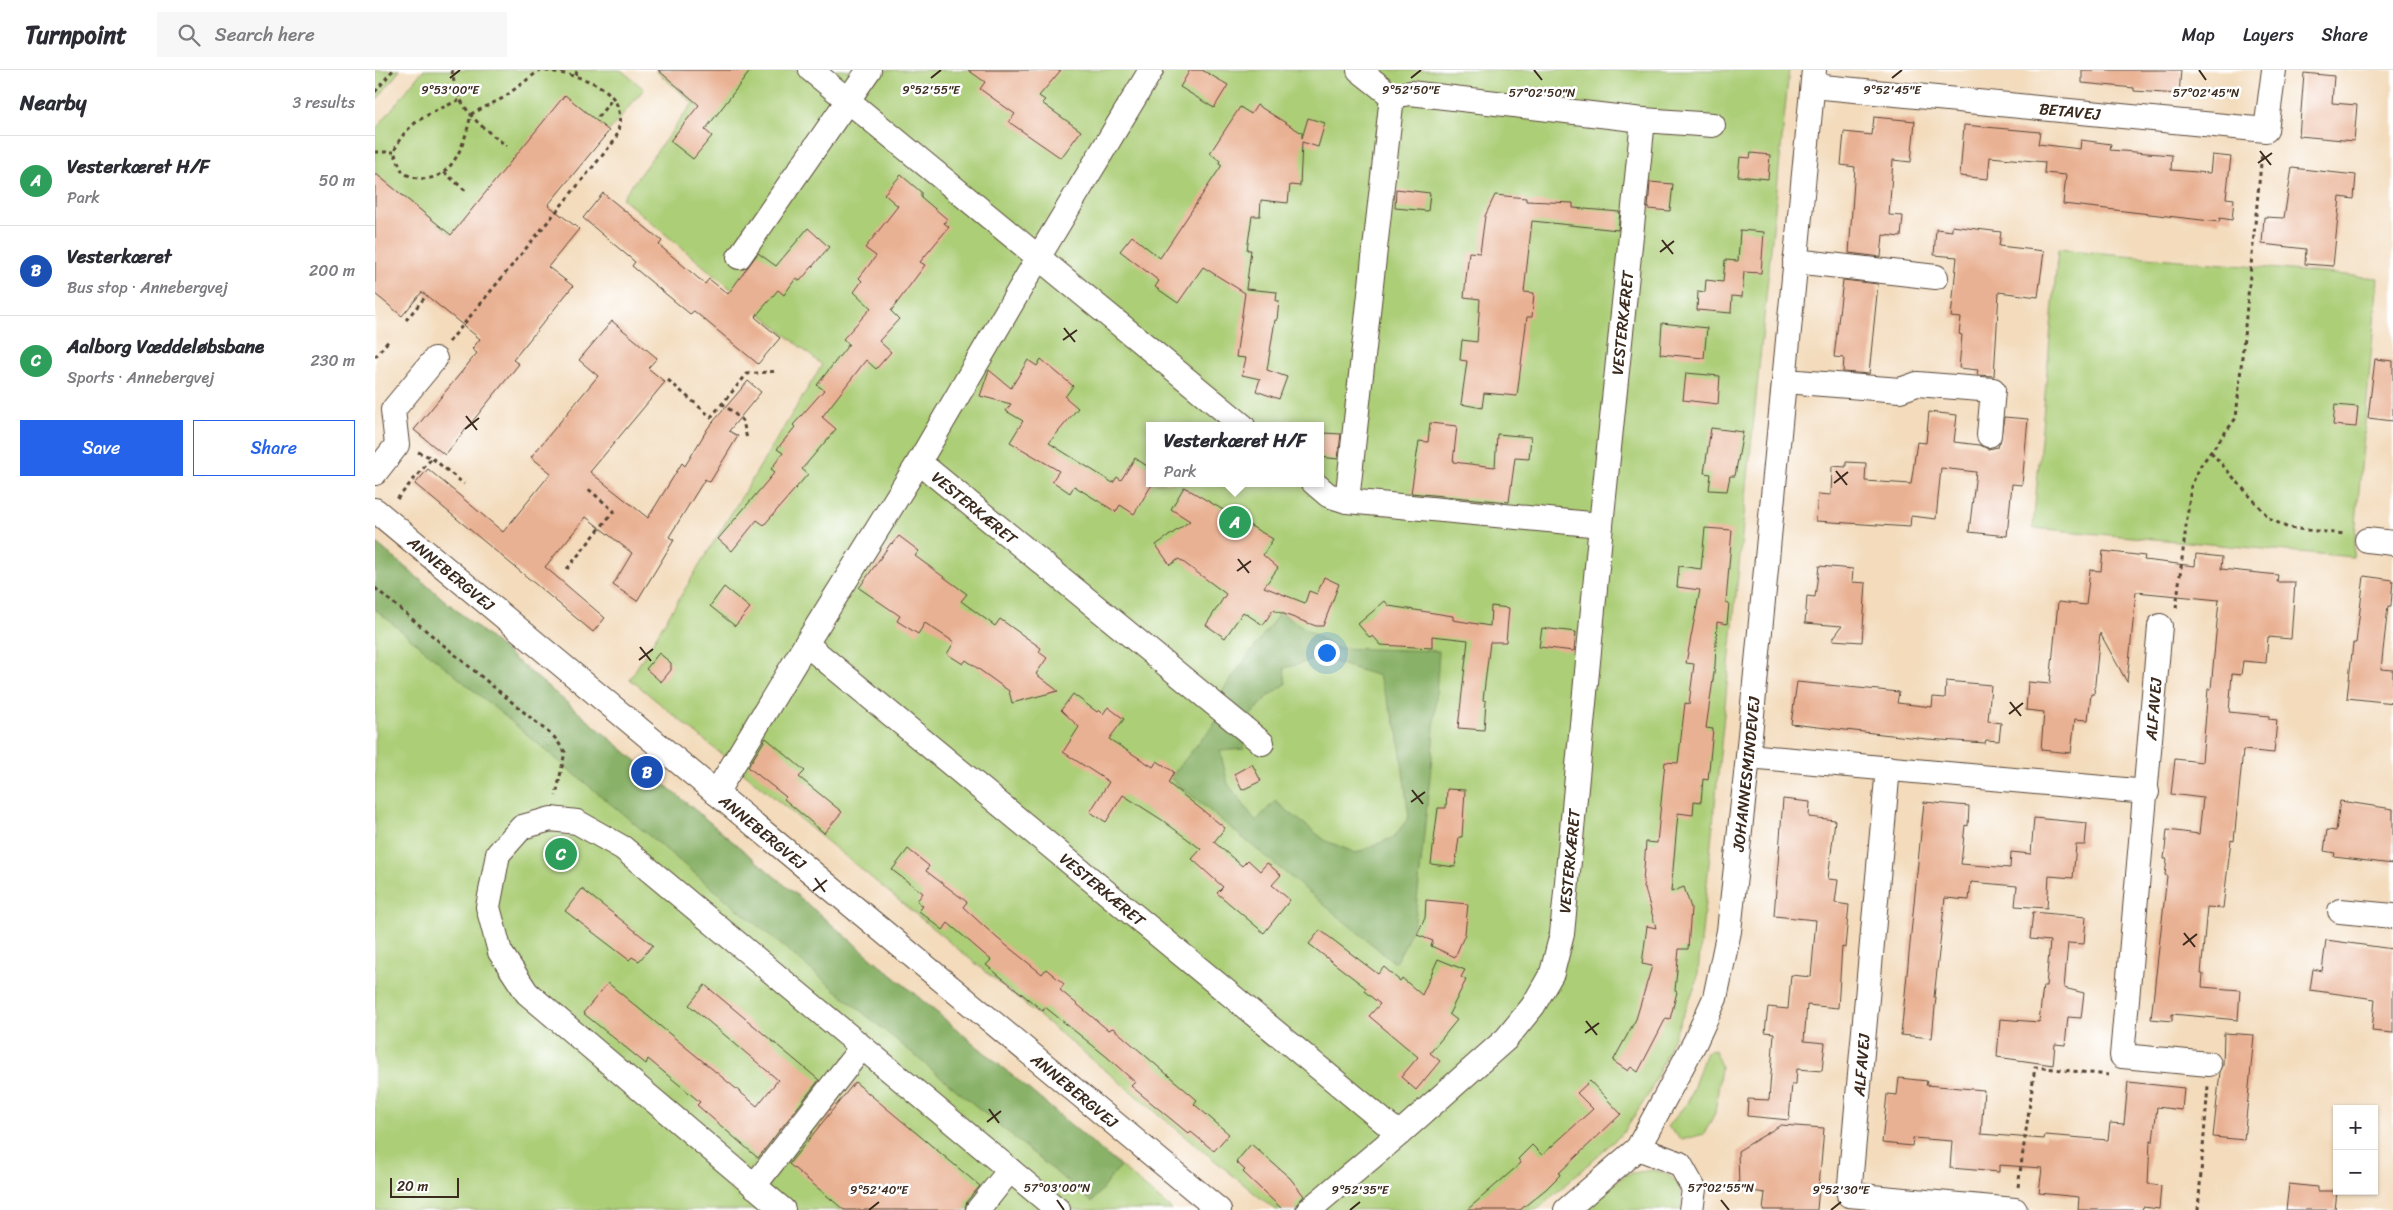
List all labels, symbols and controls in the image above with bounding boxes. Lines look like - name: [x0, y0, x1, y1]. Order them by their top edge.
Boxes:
- search box: [157, 12, 507, 57]
- text: Turnpoint: [25, 14, 127, 56]
- text: Search here: [215, 18, 315, 51]
- text: Map: [2182, 19, 2215, 51]
- text: Layers: [2243, 19, 2294, 51]
- text: Share: [2322, 19, 2368, 51]
- icon: search: [175, 21, 203, 49]
- text: 9°53'00"E: [421, 79, 480, 101]
- text: 9°52'55"E: [902, 79, 961, 101]
- text: 9°52'50"E: [1382, 79, 1441, 101]
- text: 9°52'45"E: [1863, 79, 1922, 101]
- text: 57°02'50"N: [1509, 82, 1576, 104]
- text: 57°02'45"N: [2173, 82, 2240, 104]
- text: Nearby: [20, 84, 86, 122]
- text: 3 results: [292, 88, 355, 117]
- street label: BETAVEJ: [2038, 94, 2102, 129]
- text: Vesterkæret H/F: [67, 150, 210, 183]
- text: A: [31, 166, 41, 195]
- text: 50 m: [319, 166, 355, 195]
- text: Park: [67, 183, 100, 212]
- text: Vesterkæret: [67, 240, 171, 273]
- text: B: [31, 256, 41, 285]
- text: 200 m: [309, 256, 355, 285]
- street label: VESTERKÆRET: [1603, 268, 1642, 376]
- text: Bus stop · Annebergvej: [67, 273, 228, 302]
- text: Aalborg Væddeløbsbane: [67, 330, 264, 363]
- text: C: [31, 346, 41, 375]
- text: 230 m: [310, 346, 355, 375]
- text: Sports · Annebergvej: [67, 363, 214, 392]
- button: Save: [20, 420, 183, 476]
- button: Share: [193, 420, 355, 476]
- popup: [1146, 422, 1324, 487]
- text: Vesterkæret H/F: [1164, 424, 1306, 457]
- text: Park: [1164, 457, 1197, 486]
- street label: VESTERKÆRET: [925, 464, 1025, 553]
- pin: A: [1219, 503, 1251, 541]
- street label: ANNEBERGVEJ: [400, 528, 501, 619]
- your location: [1314, 640, 1340, 666]
- street label: ALFAVEJ: [2136, 676, 2171, 743]
- street label: JOHANNESMINDEVEJ: [1724, 695, 1769, 854]
- pin: B: [631, 753, 663, 791]
- street label: ANNEBERGVEJ: [712, 786, 813, 878]
- street label: VESTERKÆRET: [1550, 807, 1589, 915]
- pin: C: [545, 835, 577, 873]
- street label: VESTERKÆRET: [1053, 845, 1153, 935]
- street label: ALFAVEJ: [1844, 1032, 1879, 1099]
- street label: ANNEBERGVEJ: [1023, 1045, 1125, 1136]
- map controls: [2333, 1105, 2378, 1195]
- button: +: [2333, 1105, 2378, 1150]
- button: −: [2333, 1150, 2378, 1195]
- text: 20 m: [397, 1174, 428, 1199]
- scale bar: [390, 1175, 459, 1198]
- text: 57°03'00"N: [1024, 1177, 1091, 1199]
- text: 57°02'55"N: [1688, 1177, 1755, 1199]
- text: 9°52'40"E: [850, 1179, 909, 1201]
- text: 9°52'35"E: [1332, 1179, 1390, 1201]
- text: 9°52'30"E: [1812, 1179, 1871, 1201]

